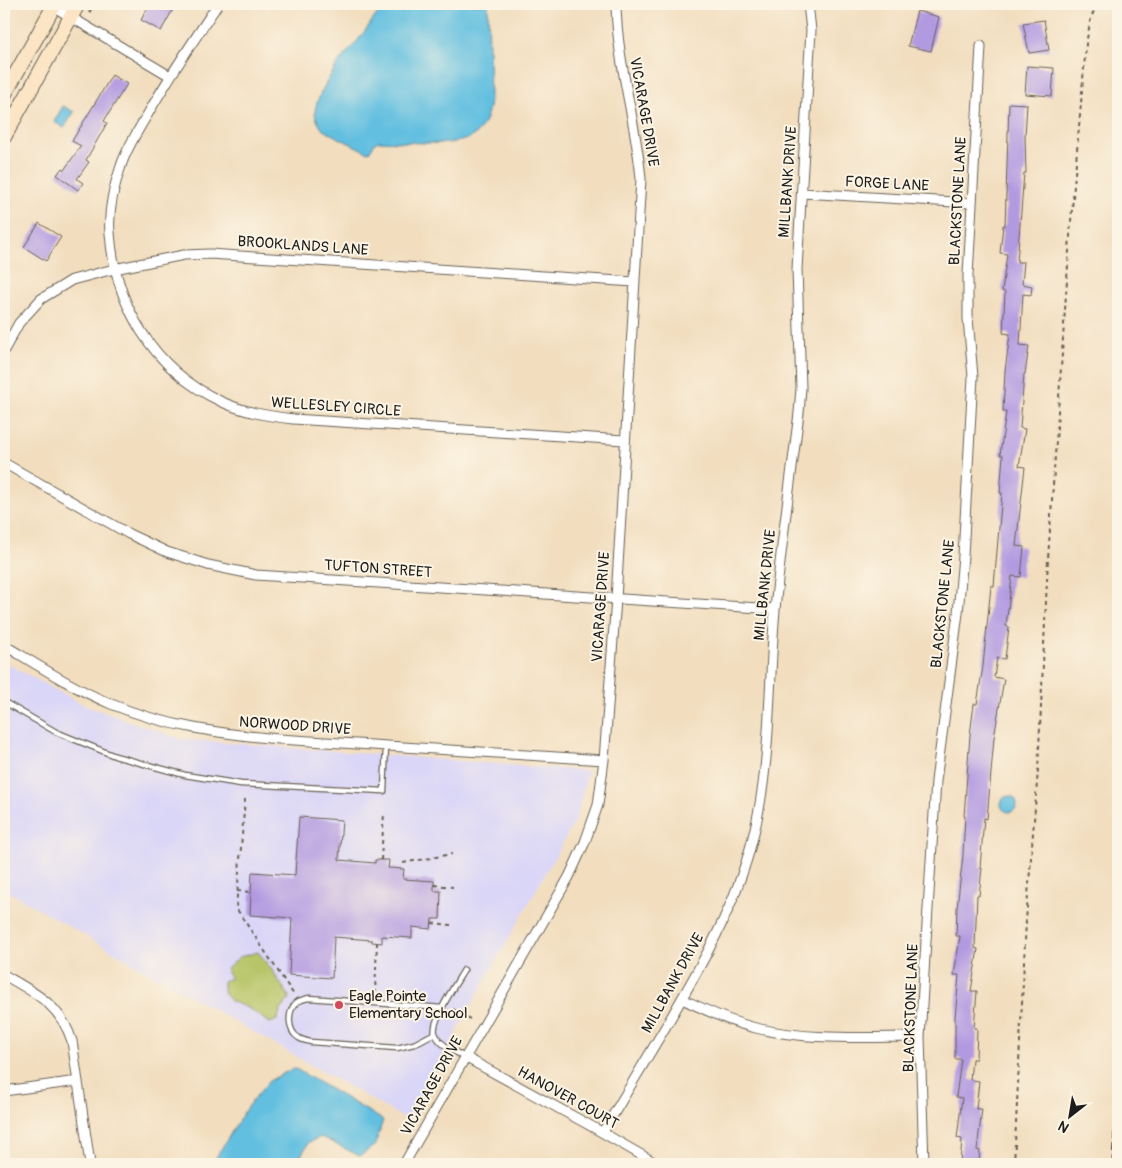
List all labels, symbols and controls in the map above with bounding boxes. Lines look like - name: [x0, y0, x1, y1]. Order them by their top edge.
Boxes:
- street label: VICARAGE DRIVE: [625, 56, 663, 168]
- street label: MILLBANK DRIVE: [775, 125, 801, 238]
- street label: BLACKSTONE LANE: [945, 136, 971, 266]
- street label: FORGE LANE: [844, 172, 930, 196]
- street label: BROOKLANDS LANE: [237, 232, 369, 260]
- street label: WELLESLEY CIRCLE: [270, 393, 402, 421]
- street label: MILLBANK DRIVE: [750, 528, 780, 642]
- street label: BLACKSTONE LANE: [927, 539, 959, 669]
- street label: VICARAGE DRIVE: [588, 551, 614, 663]
- street label: TUFTON STREET: [323, 556, 433, 582]
- street label: NORWOOD DRIVE: [238, 713, 352, 739]
- street label: MILLBANK DRIVE: [638, 929, 708, 1036]
- street label: BLACKSTONE LANE: [899, 943, 923, 1073]
- place label: Eagle Pointe Elementary School: [349, 987, 468, 1023]
- marker: Eagle Pointe Elementary School: [333, 999, 345, 1011]
- street label: VICARAGE DRIVE: [397, 1033, 467, 1139]
- street label: HANOVER COURT: [514, 1062, 622, 1134]
- north arrow: [1044, 1090, 1094, 1140]
- text: N: [1055, 1117, 1072, 1136]

